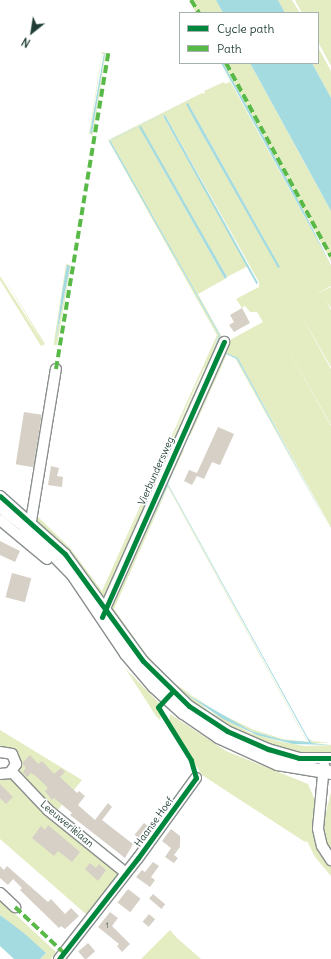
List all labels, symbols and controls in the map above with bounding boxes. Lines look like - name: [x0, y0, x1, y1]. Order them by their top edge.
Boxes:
- north arrow: [12, 12, 52, 52]
- legend: [179, 12, 319, 64]
- text: Cycle path: [217, 21, 274, 36]
- text: N: [19, 34, 33, 50]
- text: Path: [217, 41, 242, 56]
- street label: Vierbundersweg: [136, 435, 176, 507]
- street label: Haanse Hoef: [132, 795, 176, 849]
- street label: Leeuweriklaan: [38, 798, 96, 850]
- house number: 1: [105, 921, 109, 931]

